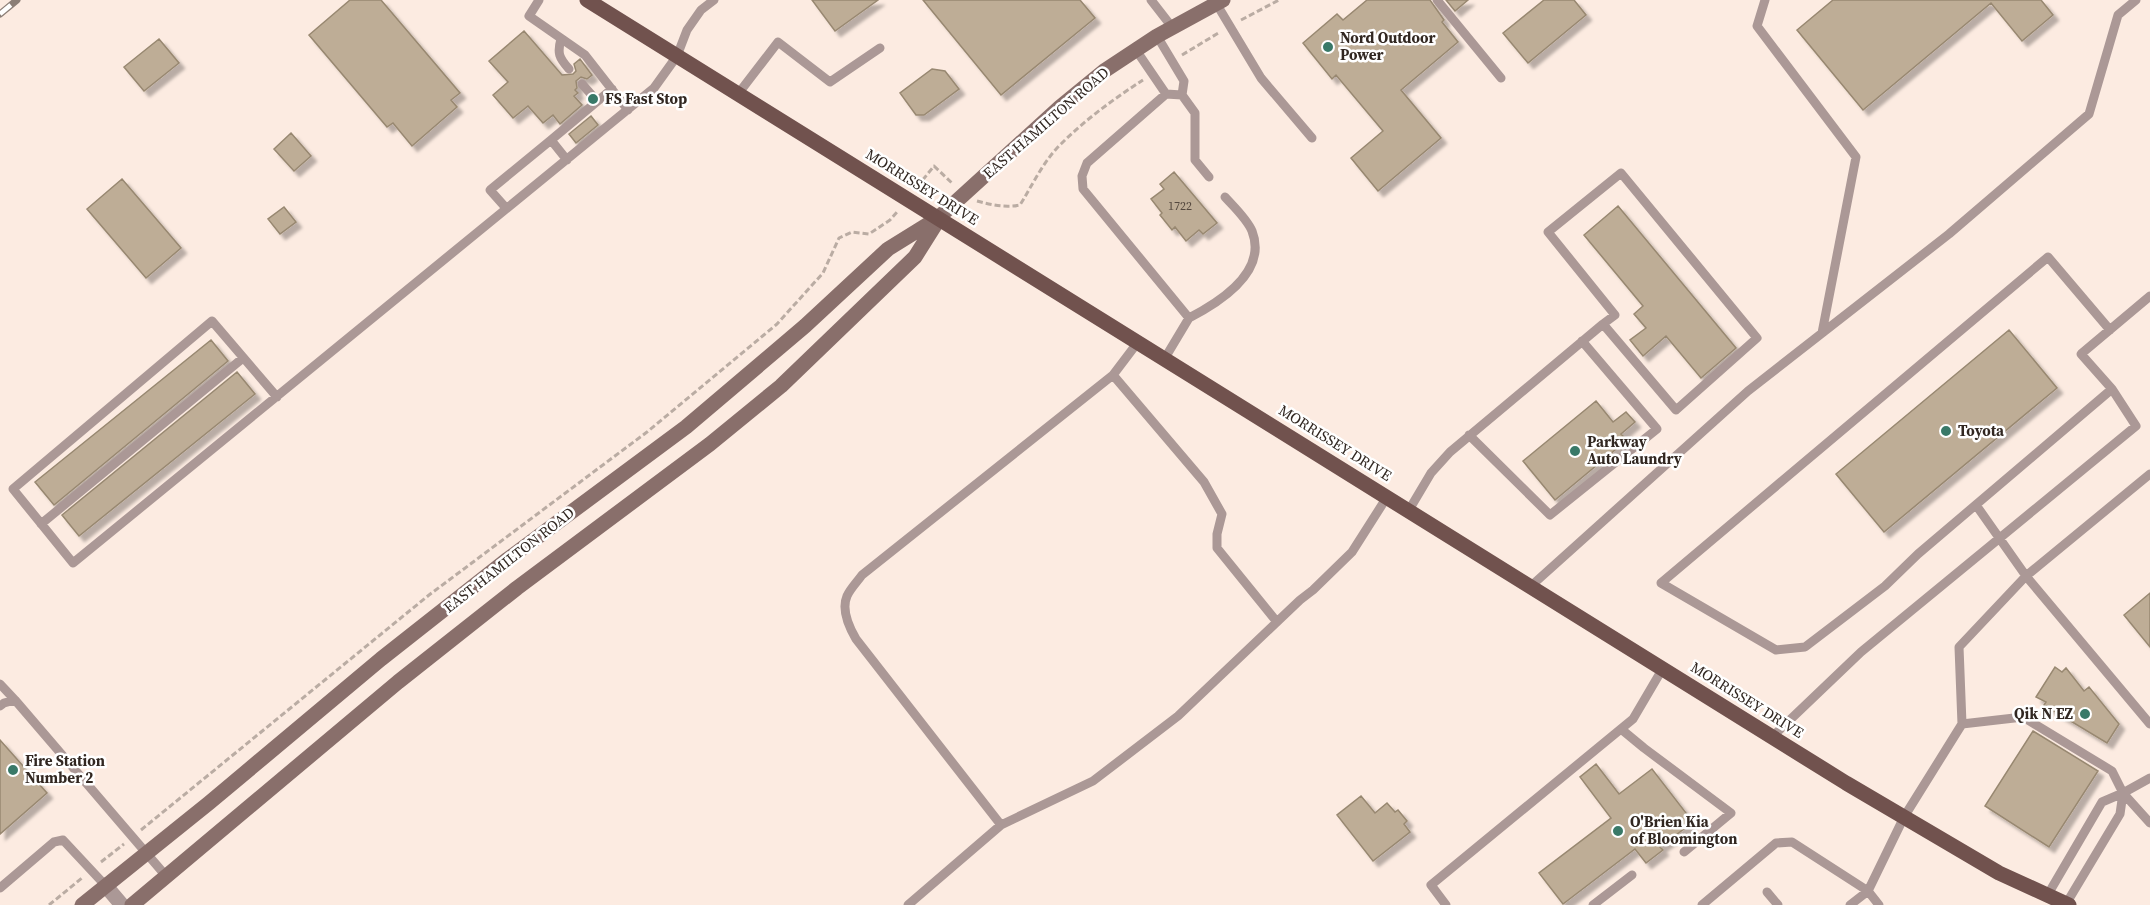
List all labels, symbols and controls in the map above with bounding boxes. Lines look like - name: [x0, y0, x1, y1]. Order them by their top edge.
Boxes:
- place label: Nord Outdoor Power: [1340, 27, 1436, 65]
- marker: Nord Outdoor Power: [1321, 40, 1335, 54]
- street label: EAST HAMILTON ROAD: [978, 62, 1113, 183]
- place label: FS Fast Stop: [605, 88, 687, 109]
- marker: FS Fast Stop: [586, 92, 600, 106]
- street label: MORRISSEY DRIVE: [862, 143, 983, 230]
- house number: 1722: [1168, 198, 1192, 214]
- street label: MORRISSEY DRIVE: [1275, 399, 1396, 486]
- place label: Toyota: [1958, 420, 2005, 441]
- marker: Toyota: [1939, 424, 1953, 438]
- place label: Parkway Auto Laundry: [1587, 431, 1682, 469]
- marker: Parkway Auto Laundry: [1568, 444, 1582, 458]
- street label: EAST HAMILTON ROAD: [439, 502, 579, 617]
- street label: MORRISSEY DRIVE: [1687, 656, 1808, 743]
- place label: Qik N EZ: [2014, 703, 2074, 724]
- marker: Qik N EZ: [2078, 707, 2092, 721]
- place label: Fire Station Number 2: [25, 750, 105, 788]
- marker: Fire Station Number 2: [6, 763, 20, 777]
- place label: O'Brien Kia of Bloomington: [1630, 811, 1737, 849]
- marker: O'Brien Kia of Bloomington: [1611, 824, 1625, 838]

